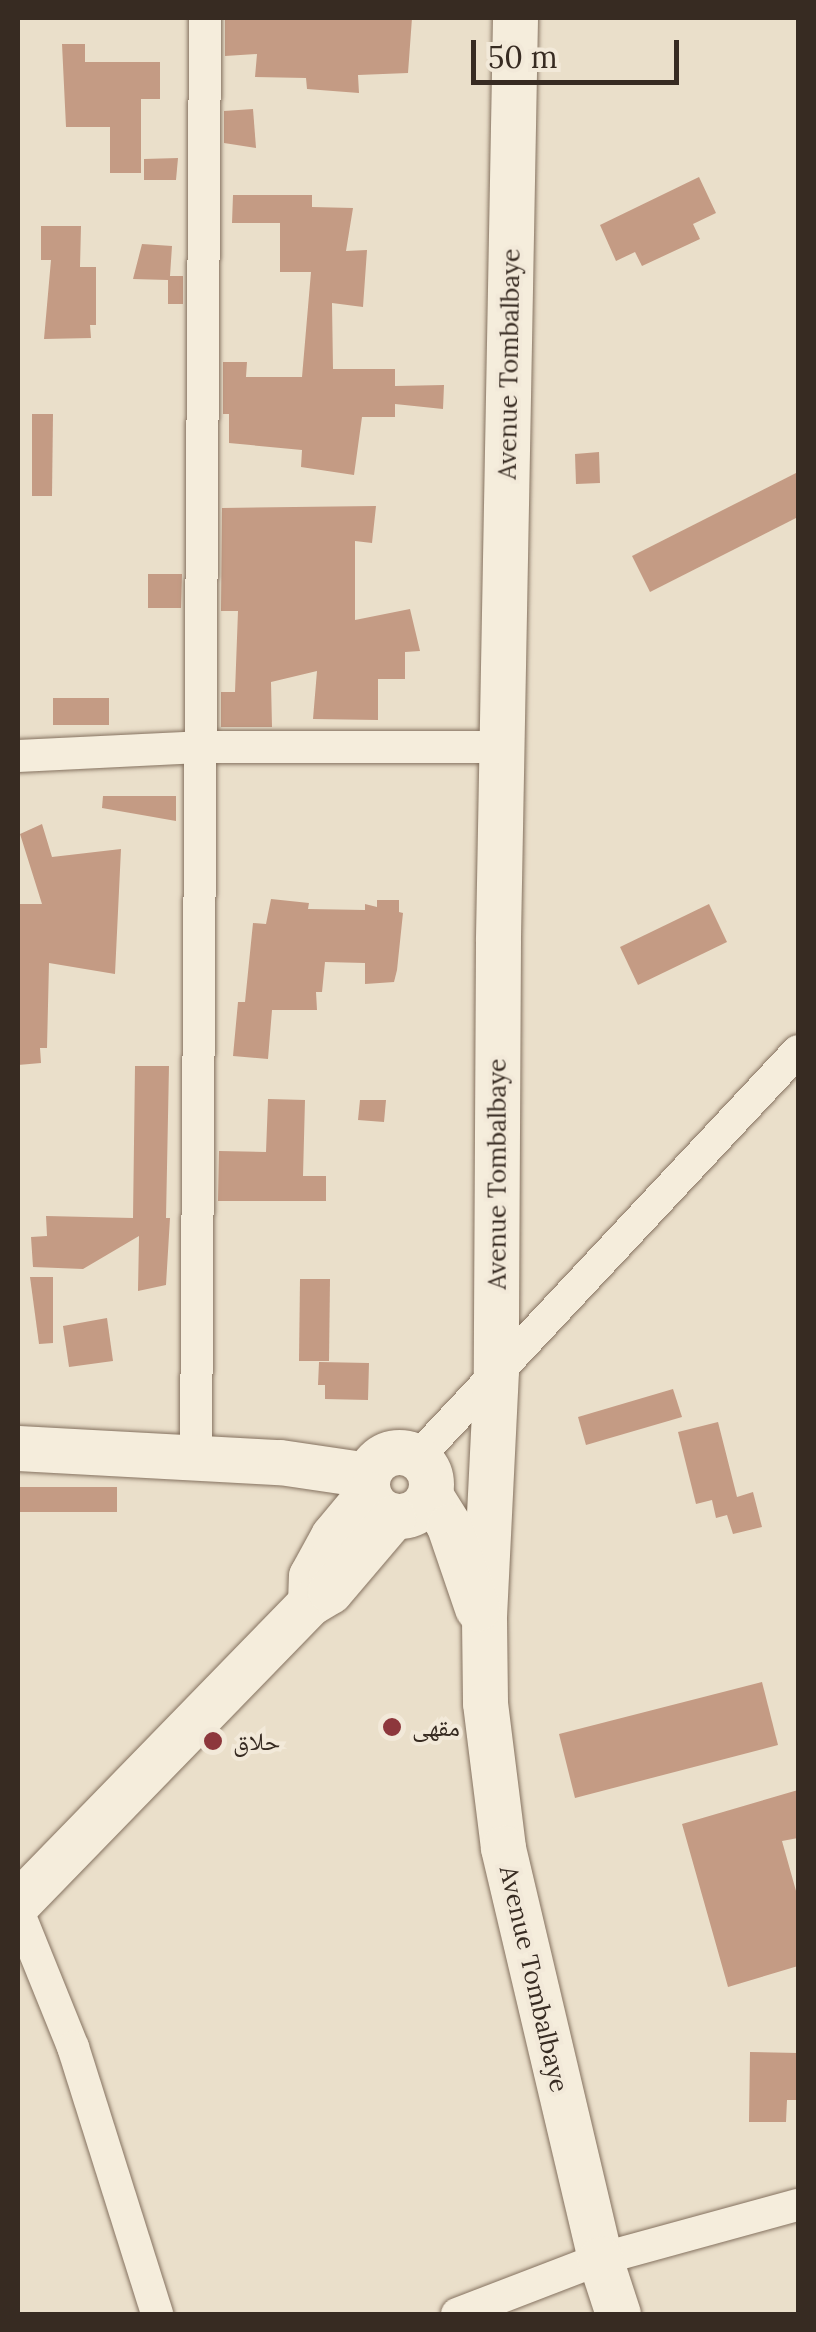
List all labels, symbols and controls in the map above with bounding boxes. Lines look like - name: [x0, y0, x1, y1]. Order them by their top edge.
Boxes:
- scale bar: [476, 20, 684, 82]
- text: 50 m: [488, 38, 558, 76]
- street label: Avenue Tombalbaye: [492, 248, 526, 480]
- street label: Avenue Tombalbaye: [482, 1058, 512, 1290]
- place label: مقهى: [412, 1712, 460, 1742]
- marker: مقهى: [381, 1716, 403, 1738]
- place label: حلاق: [233, 1726, 280, 1756]
- marker: حلاق: [202, 1730, 224, 1752]
- street label: Avenue Tombalbaye: [493, 1863, 575, 2095]

